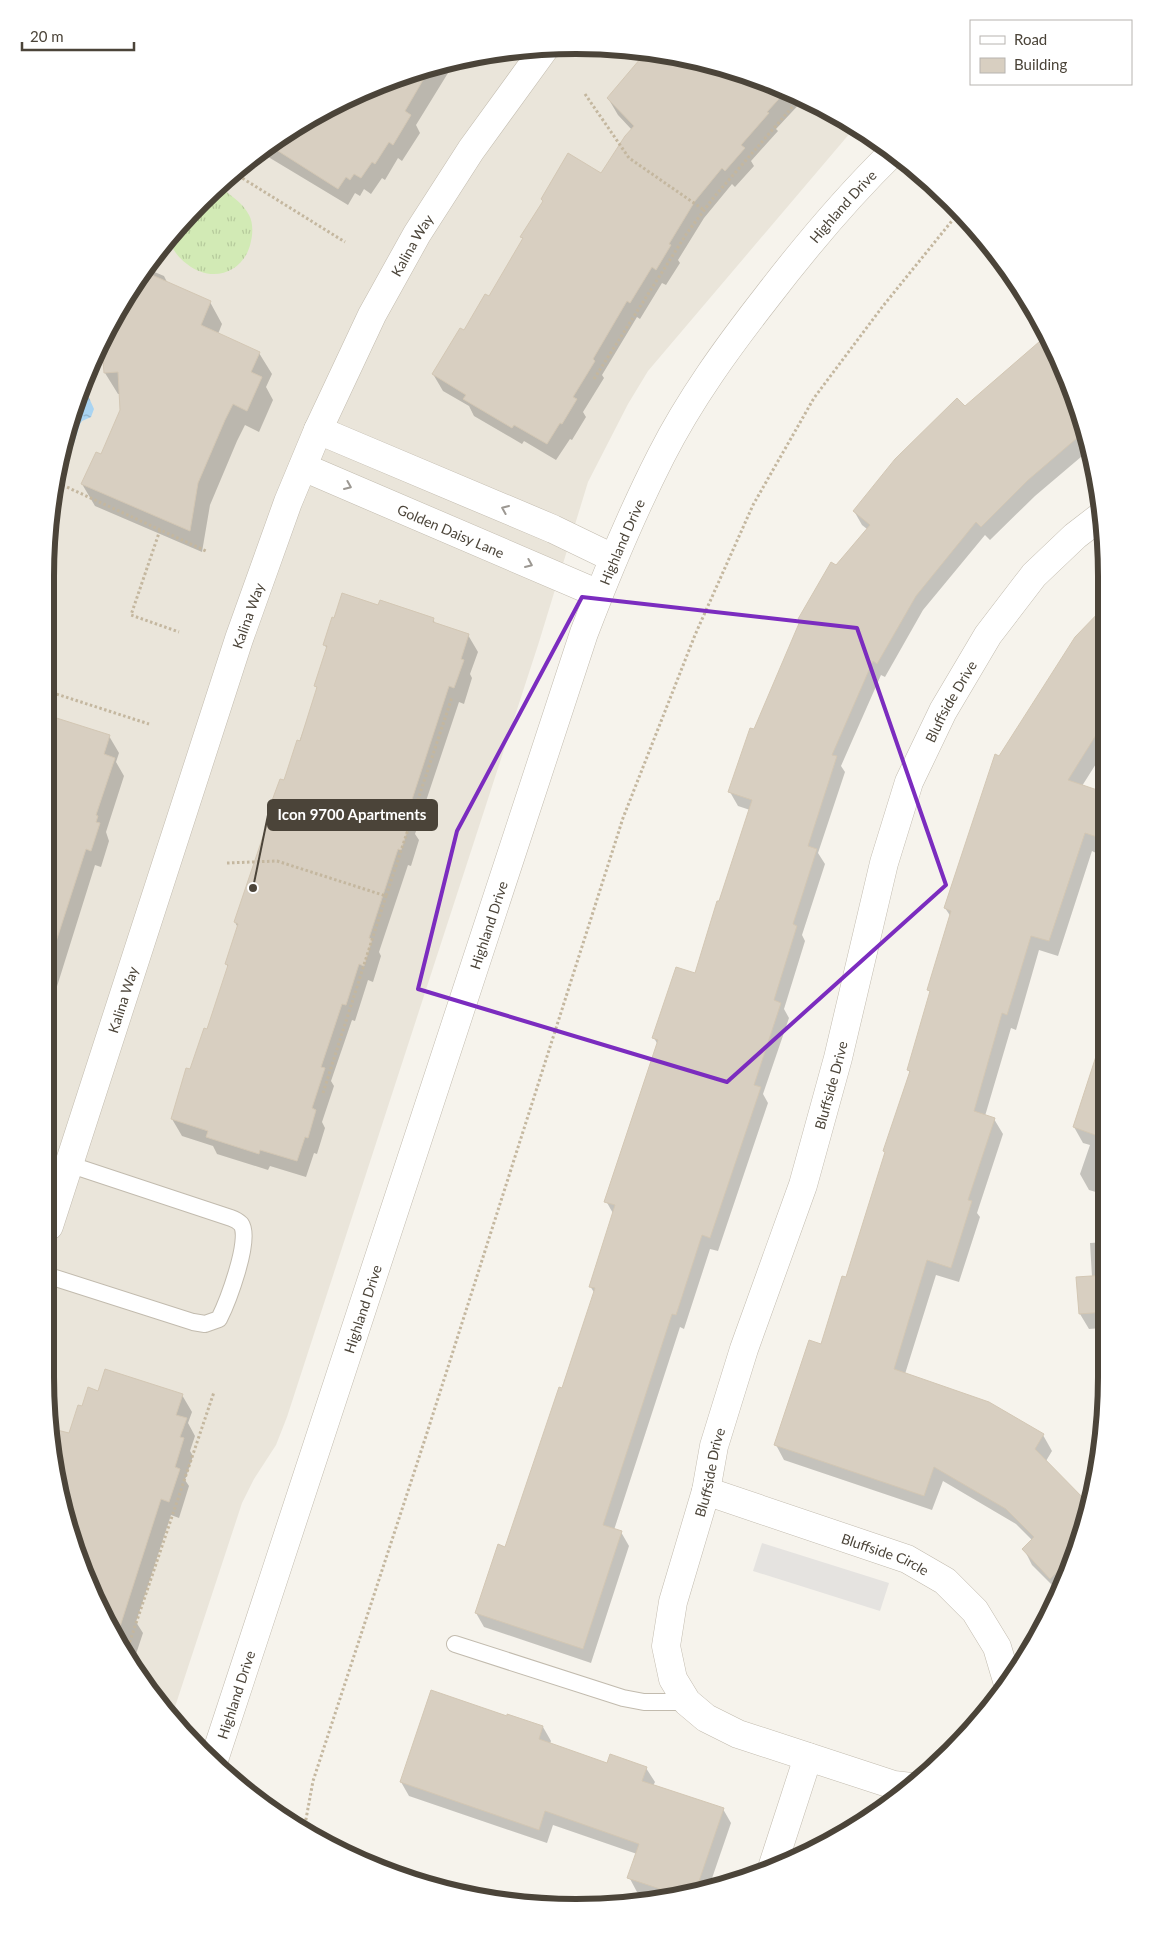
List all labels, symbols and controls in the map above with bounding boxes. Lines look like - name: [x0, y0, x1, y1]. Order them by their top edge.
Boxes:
- scale bar: [22, 20, 135, 52]
- legend: [970, 20, 1132, 85]
- text: 20 m: [30, 27, 64, 45]
- text: Road: [1014, 30, 1047, 48]
- text: Building: [1014, 55, 1067, 73]
- street label: Highland Drive: [805, 166, 879, 246]
- street label: Kalina Way: [387, 210, 437, 279]
- one-way arrow: [343, 480, 352, 491]
- street label: Highland Drive: [595, 496, 648, 587]
- street label: Golden Daisy Lane: [395, 500, 507, 561]
- one-way arrow: [501, 504, 510, 515]
- one-way arrow: [524, 557, 533, 568]
- street label: Kalina Way: [228, 579, 267, 651]
- street label: Bluffside Drive: [921, 657, 980, 745]
- callout: Icon 9700 Apartments: [268, 800, 437, 830]
- text: Icon 9700 Apartments: [278, 805, 427, 823]
- street label: Highland Drive: [466, 879, 511, 971]
- street label: Kalina Way: [104, 963, 141, 1035]
- street label: Bluffside Drive: [810, 1039, 850, 1131]
- street label: Highland Drive: [340, 1262, 385, 1355]
- street label: Bluffside Drive: [690, 1425, 728, 1519]
- street label: Bluffside Circle: [839, 1529, 932, 1578]
- street label: Highland Drive: [213, 1648, 258, 1741]

